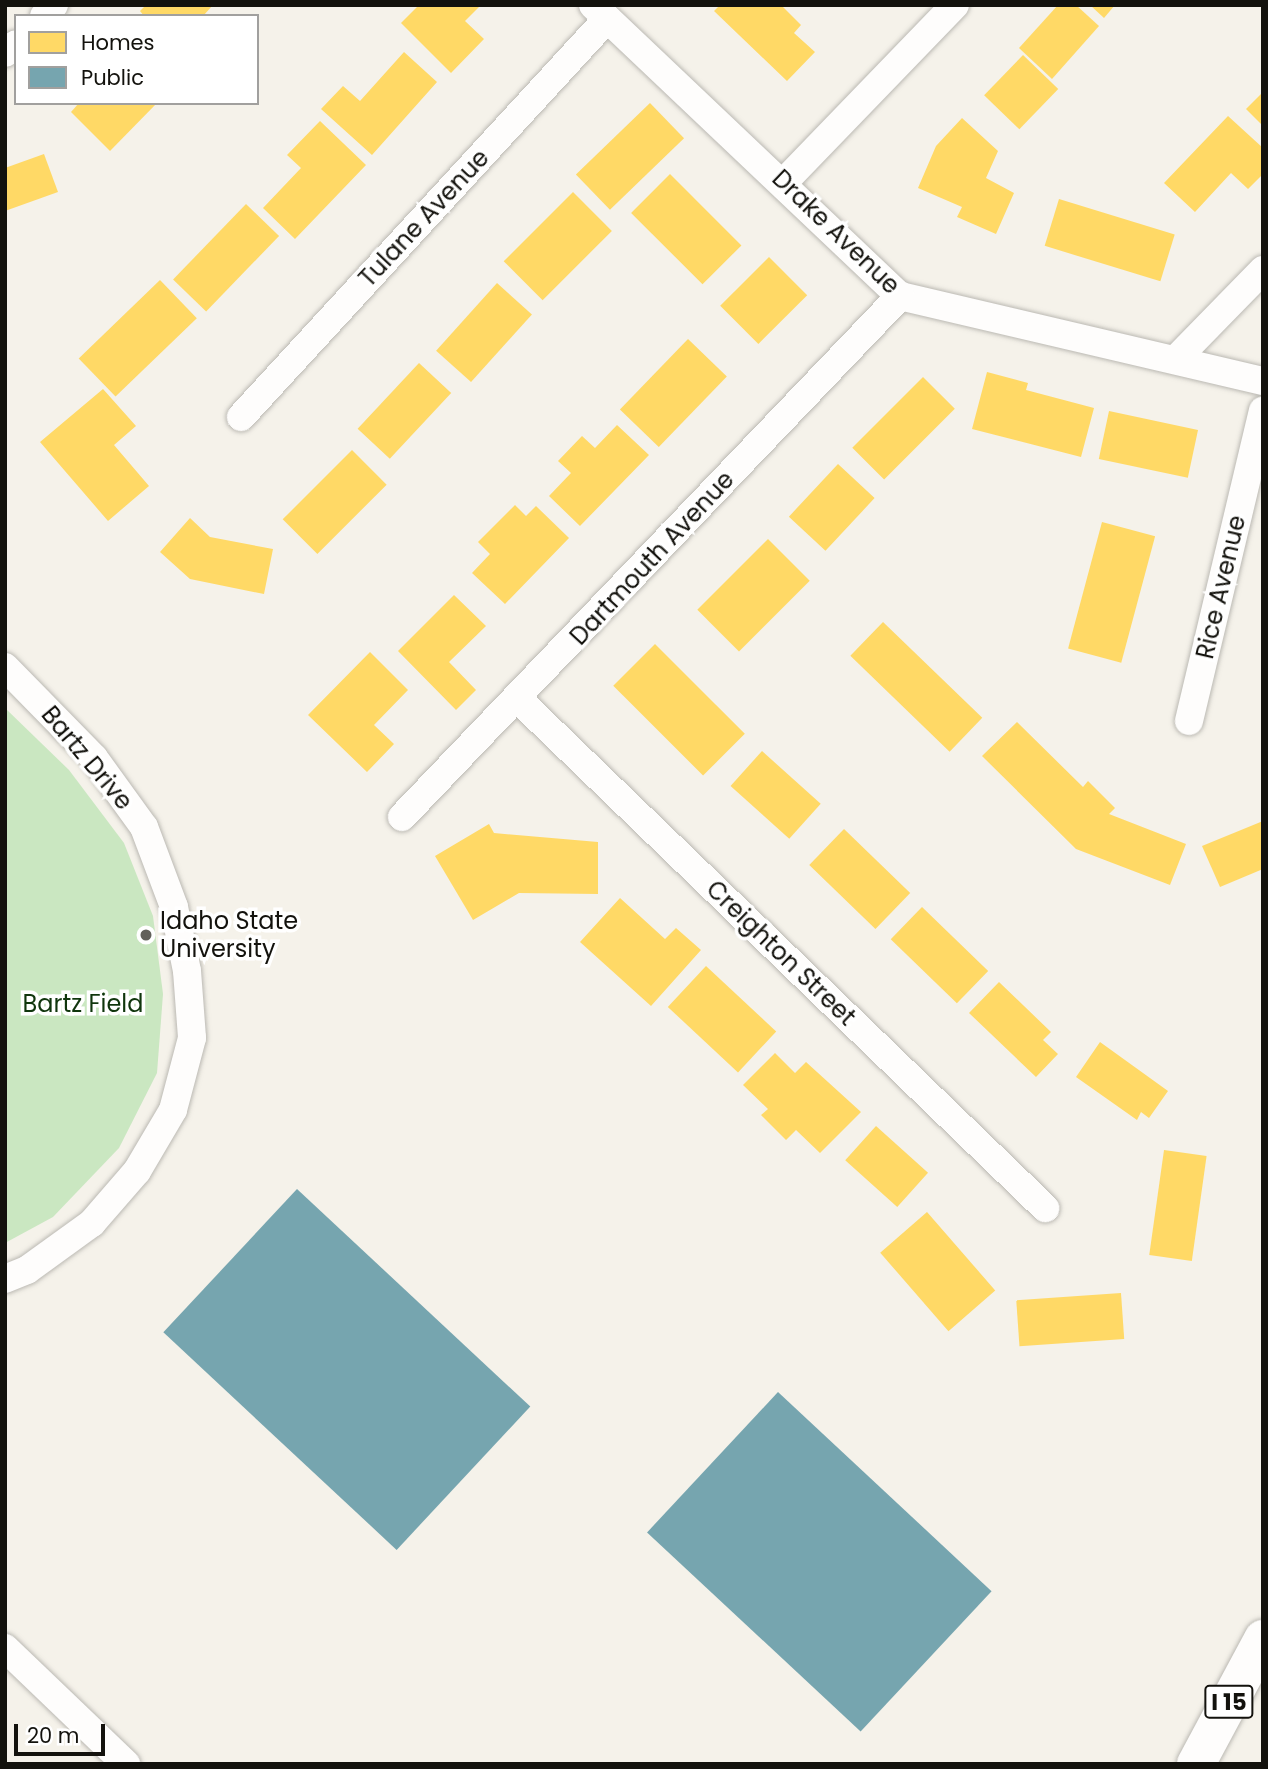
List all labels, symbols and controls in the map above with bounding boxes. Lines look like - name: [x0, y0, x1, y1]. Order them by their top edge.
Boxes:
- legend: [14, 14, 259, 105]
- text: Homes: [81, 28, 155, 57]
- text: Public: [81, 63, 144, 92]
- street label: Tulane Avenue: [353, 143, 495, 293]
- street label: Drake Avenue: [766, 164, 906, 300]
- street label: Dartmouth Avenue: [564, 465, 740, 651]
- street label: Rice Avenue: [1190, 512, 1252, 662]
- street label: Bartz Drive: [35, 700, 139, 816]
- street label: Creighton Street: [701, 875, 861, 1031]
- place label: Idaho State University: [160, 907, 298, 963]
- marker: Idaho State University: [138, 927, 154, 943]
- park label: Bartz Field: [23, 990, 143, 1018]
- road number: I 15: [1203, 1682, 1255, 1722]
- scale bar: [18, 1710, 108, 1754]
- text: 20 m: [27, 1721, 80, 1750]

